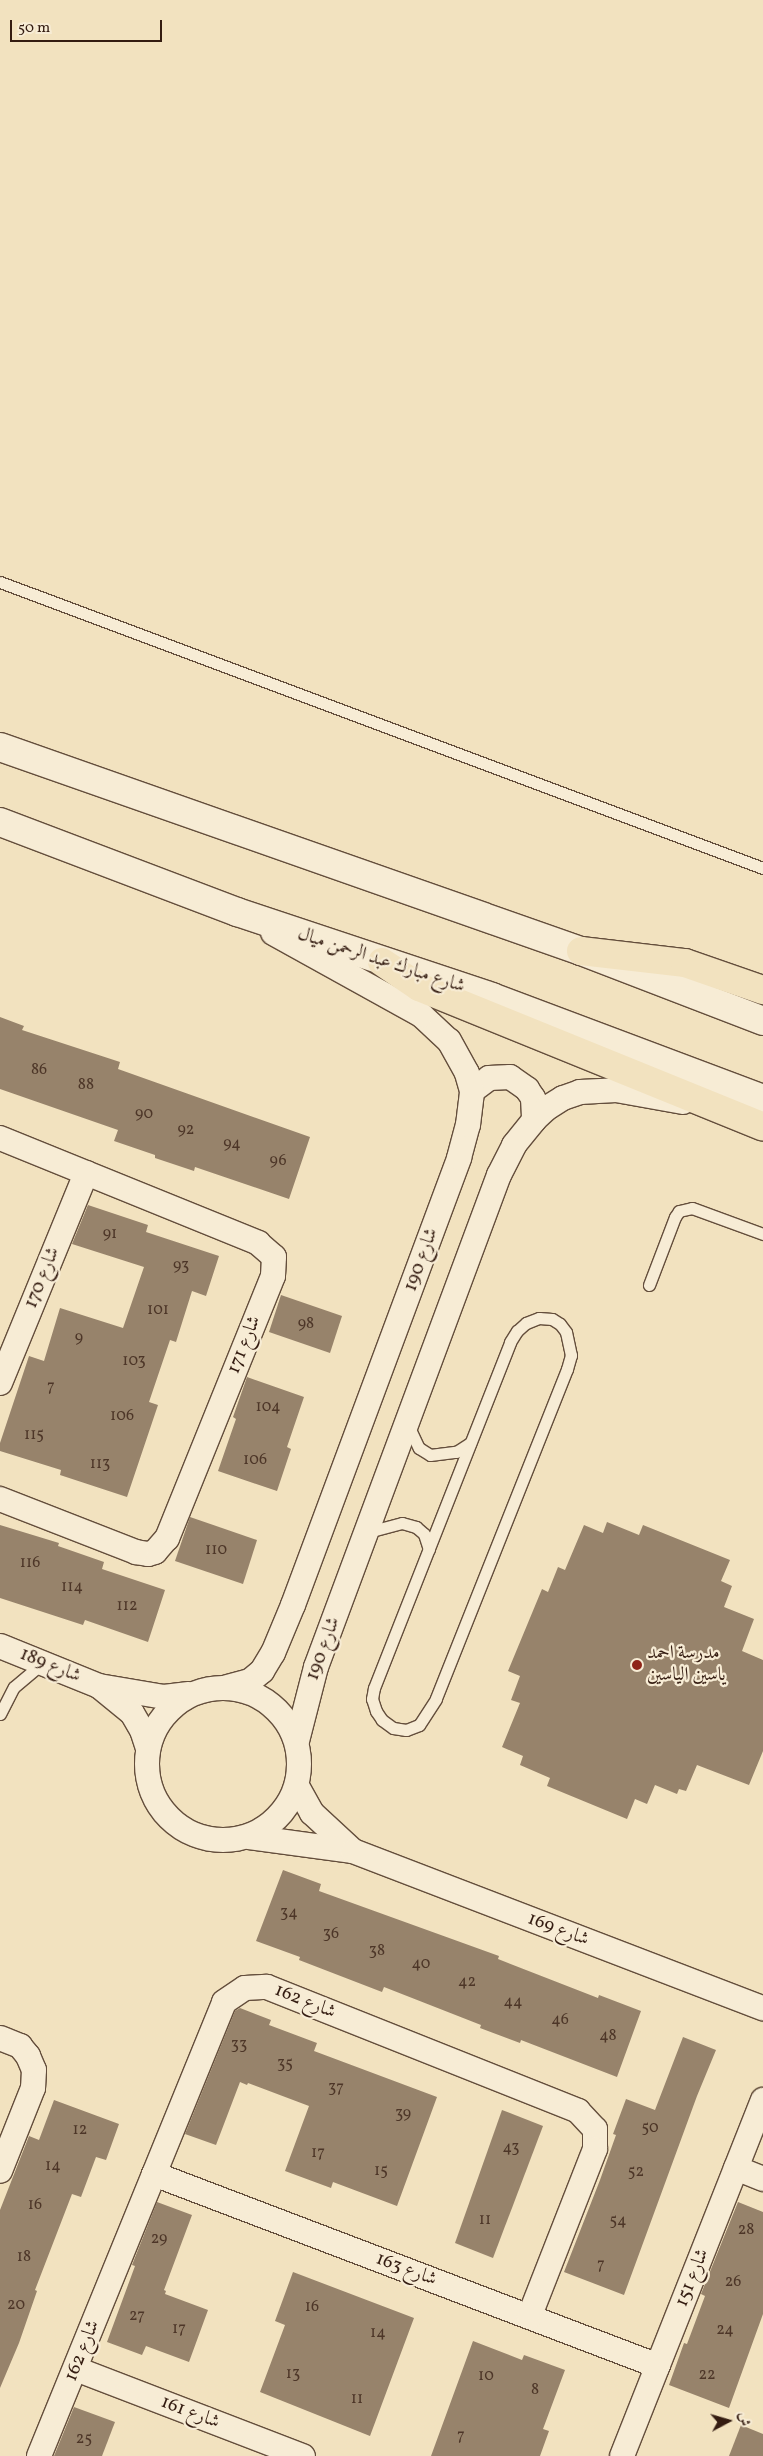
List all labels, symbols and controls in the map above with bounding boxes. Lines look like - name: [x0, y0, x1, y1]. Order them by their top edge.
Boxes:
- scale bar: [12, 10, 165, 42]
- text: 50 m: [18, 18, 50, 39]
- street label: شارع مبارك عبد الرحمن ميال: [295, 923, 467, 999]
- house number: 86: [31, 1060, 47, 1080]
- house number: 88: [78, 1075, 94, 1095]
- house number: 90: [135, 1104, 153, 1124]
- house number: 92: [178, 1120, 194, 1140]
- house number: 94: [223, 1134, 241, 1154]
- house number: 96: [269, 1151, 287, 1171]
- house number: 91: [103, 1224, 117, 1244]
- street label: شارع 190: [400, 1225, 444, 1295]
- street label: شارع 170: [20, 1244, 66, 1312]
- house number: 93: [173, 1256, 189, 1276]
- house number: 101: [147, 1300, 169, 1320]
- street label: شارع 171: [223, 1313, 267, 1377]
- house number: 98: [298, 1314, 314, 1334]
- house number: 9: [75, 1328, 83, 1348]
- house number: 103: [122, 1351, 146, 1371]
- house number: 7: [47, 1377, 55, 1397]
- house number: 104: [256, 1397, 280, 1417]
- house number: 106: [110, 1406, 134, 1426]
- house number: 115: [24, 1425, 44, 1445]
- house number: 106: [243, 1450, 267, 1470]
- house number: 113: [90, 1454, 110, 1474]
- house number: 110: [205, 1540, 227, 1560]
- house number: 116: [20, 1553, 40, 1573]
- house number: 114: [61, 1577, 83, 1597]
- house number: 112: [116, 1596, 138, 1616]
- street label: شارع 190: [302, 1614, 346, 1684]
- place label: مدرسة احمد ياسين الياسين: [647, 1643, 726, 1687]
- street label: شارع 189: [16, 1644, 84, 1688]
- marker: مدرسة احمد ياسين الياسين: [631, 1659, 643, 1671]
- house number: 34: [280, 1903, 298, 1923]
- street label: شارع 169: [524, 1908, 592, 1952]
- house number: 36: [323, 1924, 339, 1944]
- house number: 38: [369, 1941, 385, 1961]
- house number: 40: [412, 1954, 430, 1974]
- house number: 42: [458, 1972, 476, 1992]
- street label: شارع 162: [271, 1979, 339, 2025]
- house number: 44: [503, 1992, 523, 2012]
- house number: 46: [551, 2010, 569, 2030]
- house number: 48: [599, 2026, 617, 2046]
- house number: 33: [231, 2035, 247, 2055]
- house number: 35: [277, 2054, 293, 2074]
- house number: 37: [328, 2078, 344, 2098]
- house number: 39: [395, 2104, 411, 2124]
- house number: 50: [642, 2118, 658, 2138]
- house number: 12: [73, 2120, 87, 2140]
- house number: 43: [502, 2138, 520, 2158]
- house number: 17: [311, 2143, 325, 2163]
- house number: 14: [45, 2156, 61, 2176]
- house number: 15: [374, 2161, 388, 2181]
- house number: 52: [628, 2162, 644, 2182]
- house number: 16: [28, 2195, 42, 2215]
- house number: 11: [479, 2210, 491, 2230]
- house number: 54: [609, 2211, 627, 2231]
- house number: 28: [738, 2220, 754, 2240]
- house number: 29: [151, 2229, 167, 2249]
- street label: شارع 151: [671, 2246, 715, 2310]
- house number: 18: [17, 2247, 31, 2267]
- street label: شارع 163: [372, 2248, 440, 2292]
- house number: 7: [597, 2255, 605, 2275]
- house number: 26: [725, 2272, 741, 2292]
- house number: 20: [7, 2295, 25, 2315]
- house number: 16: [305, 2297, 319, 2317]
- house number: 27: [129, 2306, 145, 2326]
- street label: شارع 162: [60, 2317, 106, 2385]
- house number: 17: [172, 2319, 186, 2339]
- house number: 24: [716, 2320, 734, 2340]
- house number: 14: [370, 2323, 386, 2343]
- house number: 13: [286, 2364, 300, 2384]
- house number: 22: [698, 2365, 716, 2385]
- house number: 10: [478, 2366, 494, 2386]
- house number: 8: [531, 2380, 539, 2400]
- house number: 11: [351, 2389, 363, 2409]
- street label: شارع 161: [157, 2391, 223, 2435]
- north arrow: [703, 2396, 753, 2446]
- text: ش: [733, 2411, 754, 2427]
- house number: 7: [457, 2426, 465, 2446]
- house number: 25: [76, 2429, 92, 2449]

